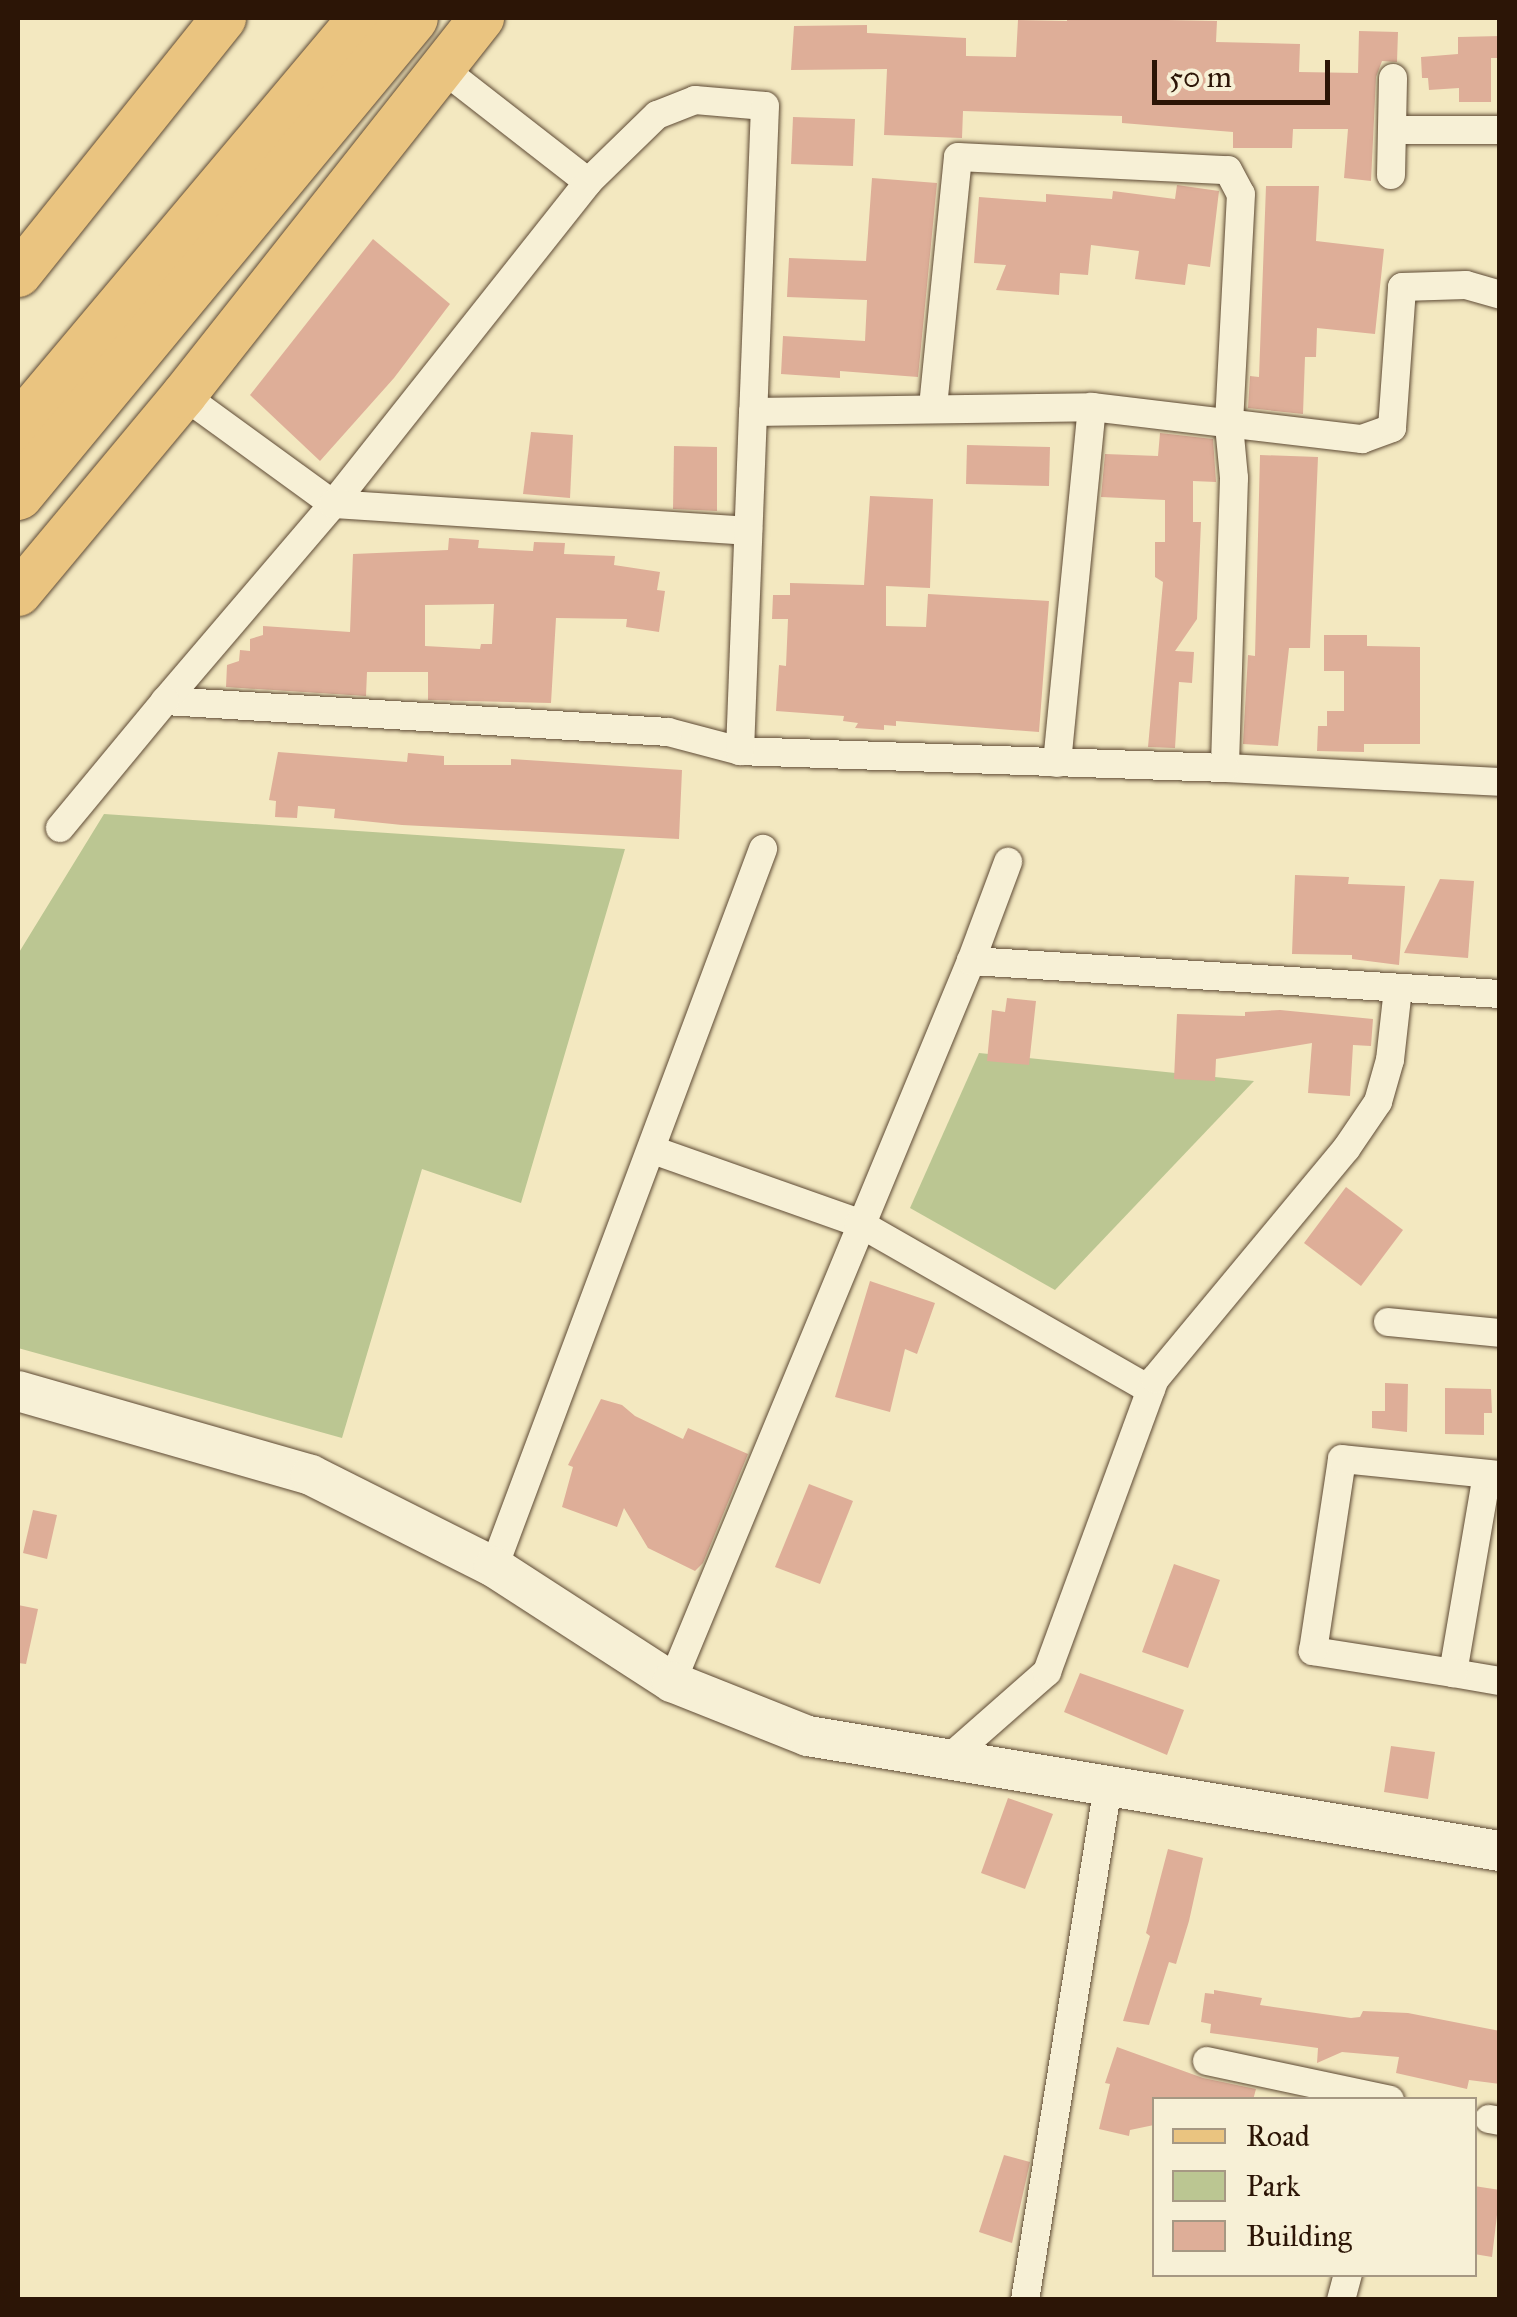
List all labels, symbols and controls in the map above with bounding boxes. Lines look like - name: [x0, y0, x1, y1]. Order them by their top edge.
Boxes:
- scale bar: [1157, 40, 1334, 102]
- text: 50 m: [1169, 59, 1232, 95]
- legend: [1152, 2097, 1477, 2277]
- text: Road: [1246, 2118, 1310, 2154]
- text: Park: [1246, 2168, 1300, 2204]
- text: Building: [1246, 2218, 1352, 2254]

